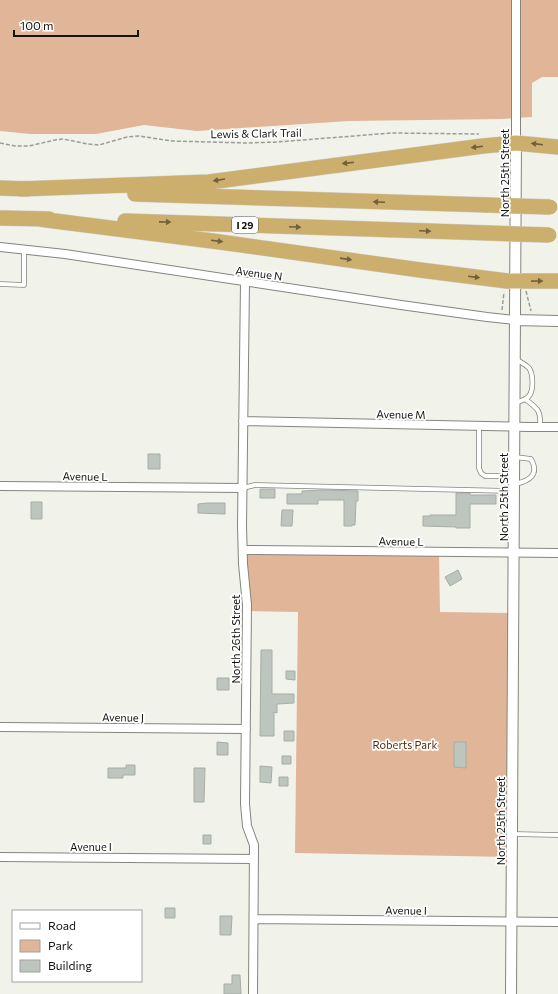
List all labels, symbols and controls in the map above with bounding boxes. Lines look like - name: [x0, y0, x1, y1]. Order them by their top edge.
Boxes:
- scale bar: [14, 12, 138, 38]
- text: 100 m: [20, 18, 54, 32]
- street label: Lewis & Clark Trail: [210, 126, 302, 140]
- street label: North 25th Street: [498, 128, 511, 217]
- one-way arrow: [531, 141, 543, 148]
- one-way arrow: [471, 144, 483, 150]
- one-way arrow: [342, 160, 354, 166]
- one-way arrow: [213, 177, 226, 183]
- one-way arrow: [373, 198, 385, 205]
- road number: I 29: [232, 217, 258, 233]
- one-way arrow: [159, 219, 172, 225]
- one-way arrow: [289, 224, 302, 230]
- one-way arrow: [419, 228, 432, 234]
- one-way arrow: [211, 238, 223, 244]
- one-way arrow: [339, 256, 352, 262]
- street label: Avenue N: [235, 263, 283, 283]
- one-way arrow: [468, 273, 480, 280]
- one-way arrow: [531, 278, 544, 284]
- street label: Avenue M: [376, 407, 426, 421]
- street label: North 25th Street: [497, 452, 510, 541]
- street label: Avenue L: [62, 469, 108, 483]
- street label: Avenue L: [378, 534, 424, 548]
- street label: North 26th Street: [229, 594, 242, 683]
- street label: Avenue J: [102, 710, 144, 725]
- park label: Roberts Park: [373, 738, 437, 751]
- street label: North 25th Street: [494, 776, 507, 865]
- street label: Avenue I: [70, 840, 112, 853]
- street label: Avenue I: [385, 903, 427, 917]
- legend: [12, 910, 142, 982]
- text: Road: [48, 918, 76, 932]
- text: Park: [48, 938, 74, 952]
- text: Building: [48, 958, 92, 972]

